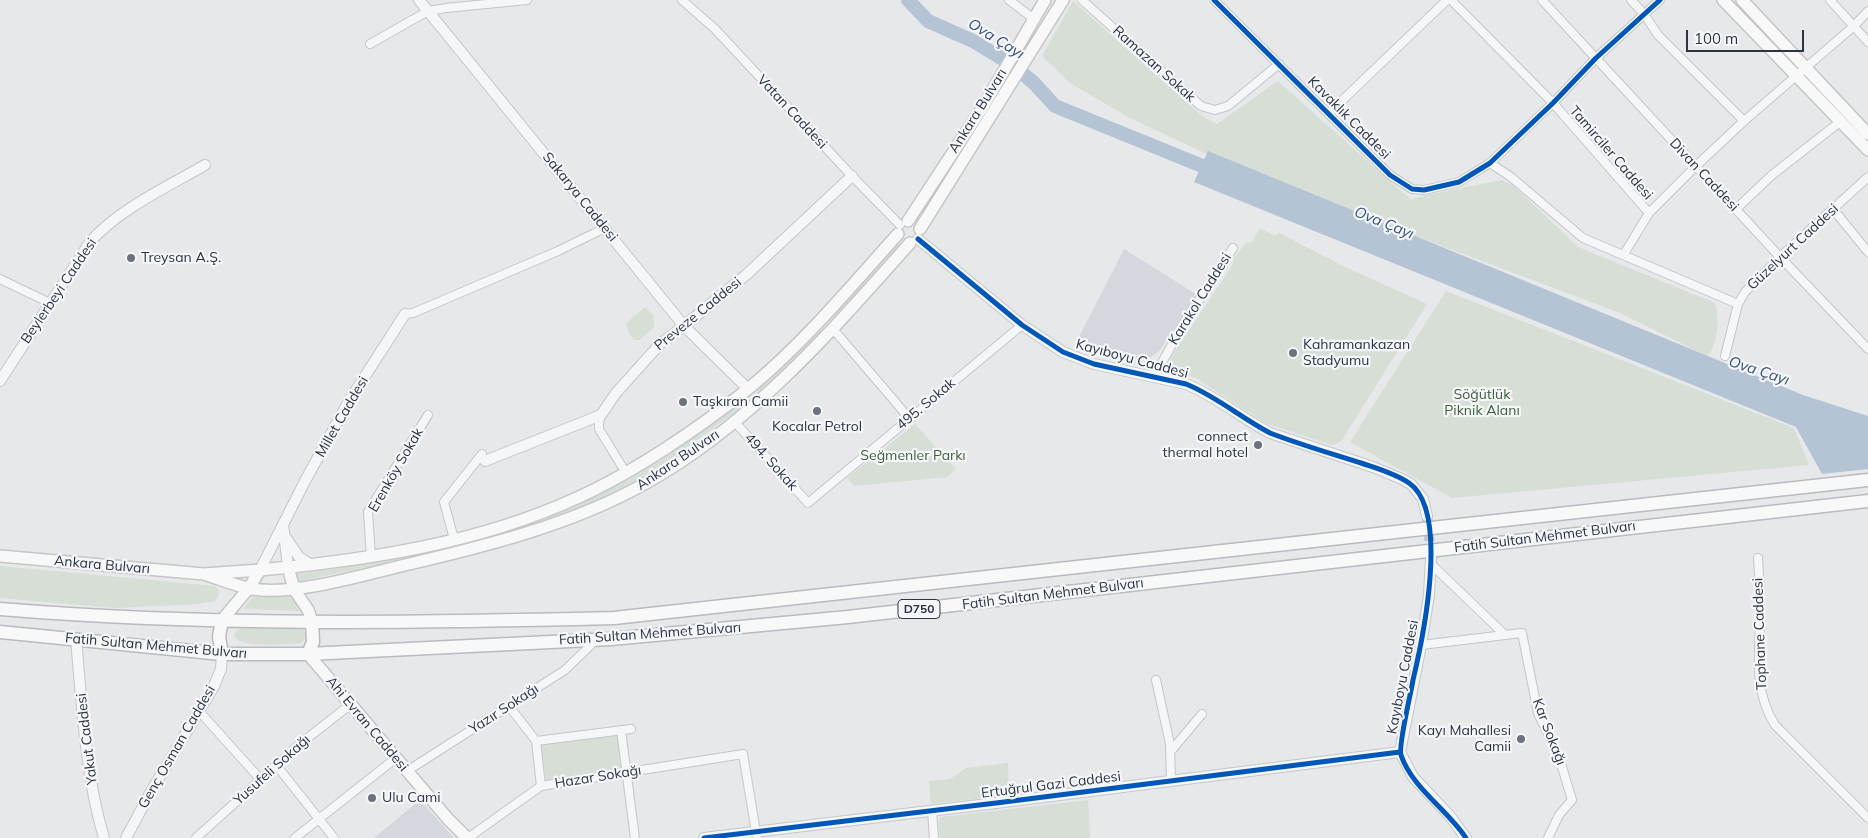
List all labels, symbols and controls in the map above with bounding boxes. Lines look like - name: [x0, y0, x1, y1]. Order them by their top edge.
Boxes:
- water label: Ova Çayı: [965, 15, 1027, 63]
- scale bar: [1688, 20, 1806, 52]
- street label: Ramazan Sokak: [1109, 22, 1199, 106]
- text: 100 m: [1694, 29, 1738, 48]
- street label: Ankara Bulvarı: [945, 66, 1011, 156]
- street label: Vatan Caddesi: [753, 72, 831, 152]
- street label: Kavaklık Caddesi: [1304, 73, 1394, 163]
- street label: Tamirciler Caddesi: [1566, 103, 1656, 203]
- street label: Divan Caddesi: [1666, 135, 1742, 215]
- street label: Sakarya Caddesi: [539, 149, 621, 245]
- street label: Güzelyurt Caddesi: [1744, 201, 1842, 293]
- water label: Ova Çayı: [1352, 203, 1416, 243]
- street label: Beylerbeyi Caddesi: [18, 235, 100, 347]
- place label: Treysan A.Ş.: [141, 250, 221, 266]
- street label: Karakol Caddesi: [1165, 250, 1235, 348]
- marker: Treysan A.Ş.: [125, 252, 137, 264]
- street label: Preveze Caddesi: [651, 274, 745, 354]
- street label: Kayıboyu Caddesi: [1074, 336, 1190, 382]
- place label: Kahramankazan Stadyumu: [1303, 337, 1410, 370]
- marker: Kahramankazan Stadyumu: [1287, 347, 1299, 359]
- water label: Ova Çayı: [1726, 353, 1792, 389]
- street label: Millet Caddesi: [312, 374, 372, 460]
- street label: 495. Sokak: [893, 375, 959, 433]
- park label: Söğütlük Piknik Alanı: [1444, 387, 1520, 420]
- place label: Taşkıran Camii: [693, 394, 788, 410]
- marker: Taşkıran Camii: [677, 396, 689, 408]
- marker: Kocalar Petrol: [811, 405, 823, 417]
- place label: Kocalar Petrol: [772, 419, 862, 435]
- street label: Erenköy Sokak: [365, 425, 427, 515]
- street label: Ankara Bulvarı: [633, 426, 723, 494]
- place label: connect thermal hotel: [1163, 429, 1248, 462]
- street label: 494. Sokak: [741, 430, 801, 494]
- marker: connect thermal hotel: [1252, 439, 1264, 451]
- park label: Seğmenler Parkı: [860, 448, 966, 464]
- street label: Fatih Sultan Mehmet Bulvarı: [1453, 518, 1637, 556]
- street label: Ankara Bulvarı: [53, 552, 151, 578]
- street label: Fatih Sultan Mehmet Bulvarı: [961, 575, 1145, 613]
- street label: Tophane Caddesi: [1750, 578, 1770, 690]
- road number: D750: [898, 600, 940, 618]
- street label: Fatih Sultan Mehmet Bulvarı: [558, 619, 742, 649]
- street label: Kayıboyu Caddesi: [1384, 619, 1422, 735]
- street label: Fatih Sultan Mehmet Bulvarı: [64, 630, 248, 662]
- street label: Ahi Evran Caddesi: [322, 673, 412, 775]
- street label: Yazır Sokağı: [466, 680, 542, 738]
- street label: Genç Osman Caddesi: [135, 682, 219, 812]
- street label: Yakut Caddesi: [73, 692, 101, 786]
- street label: Kar Sokağı: [1529, 696, 1569, 768]
- place label: Kayı Mahallesi Camii: [1418, 723, 1511, 756]
- street label: Yusufeli Sokağı: [230, 731, 314, 809]
- marker: Kayı Mahallesi Camii: [1515, 733, 1527, 745]
- street label: Hazar Sokağı: [553, 762, 643, 792]
- street label: Ertuğrul Gazi Caddesi: [980, 768, 1122, 802]
- place label: Ulu Cami: [382, 790, 441, 806]
- marker: Ulu Cami: [366, 792, 378, 804]

